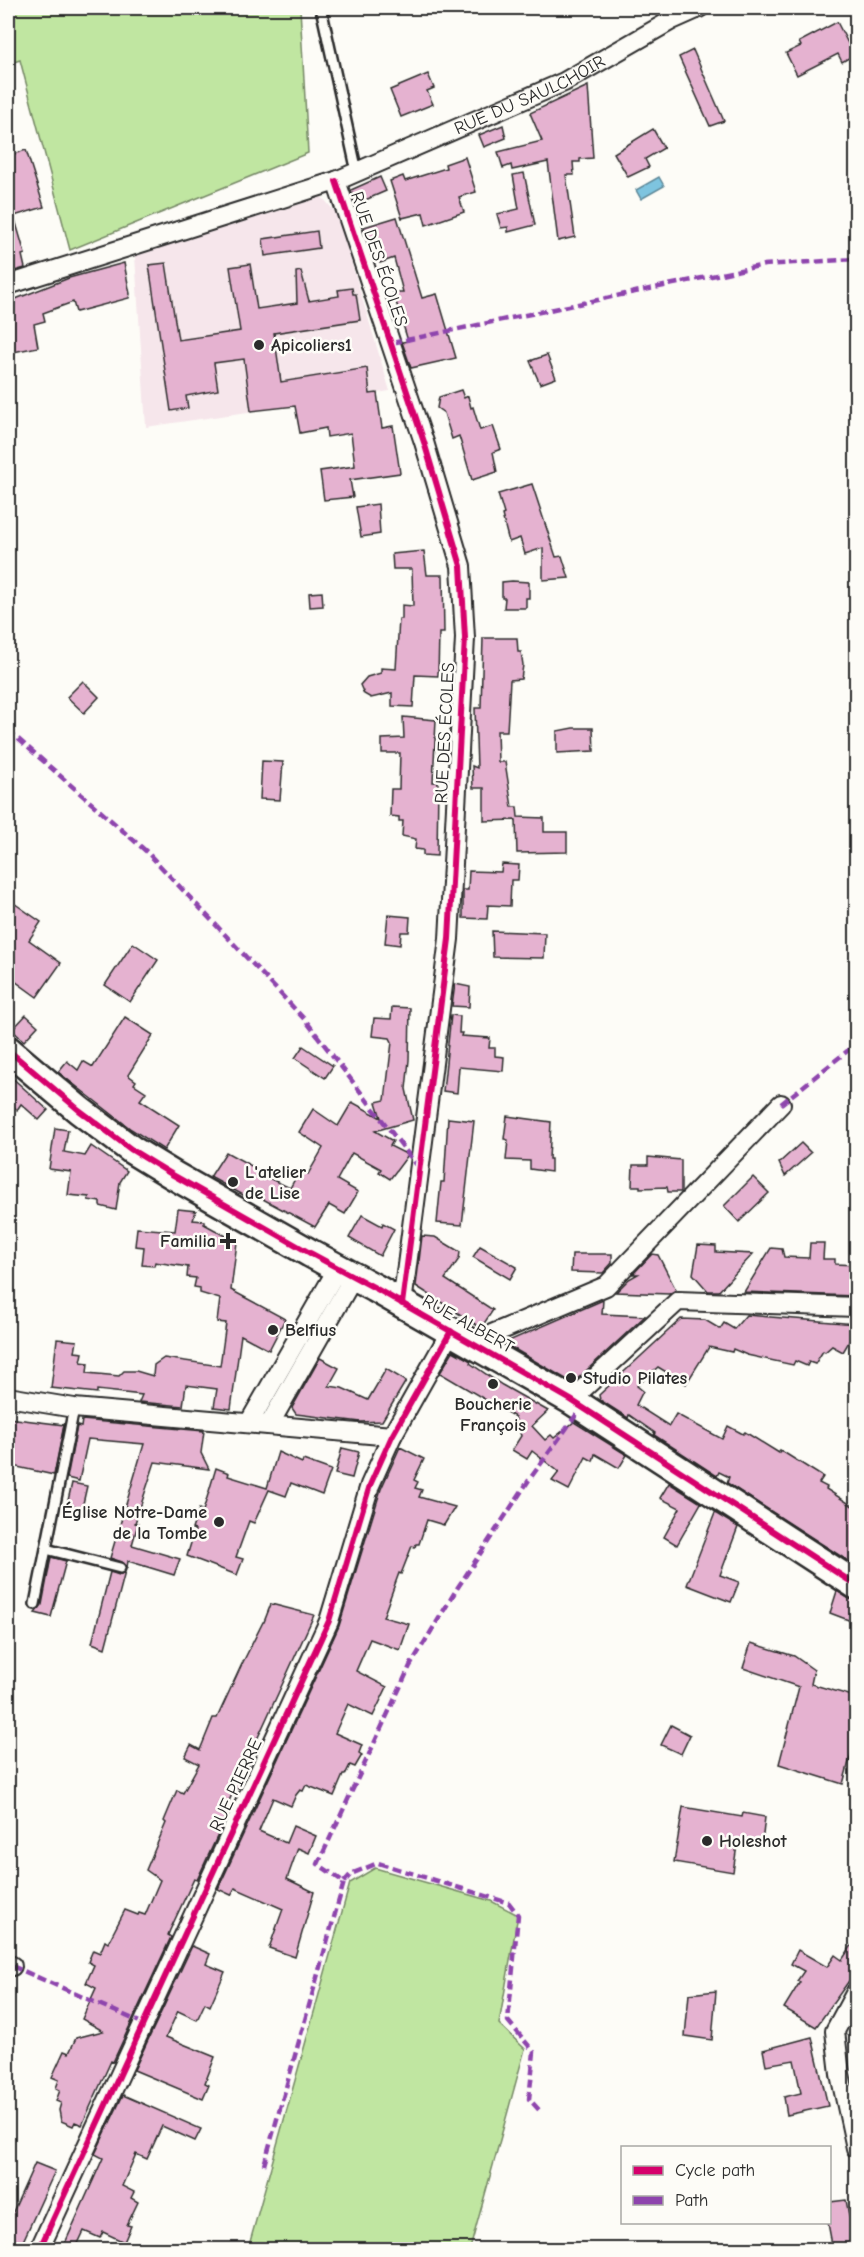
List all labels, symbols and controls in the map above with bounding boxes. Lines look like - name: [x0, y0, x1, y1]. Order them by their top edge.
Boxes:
- street label: RUE DU SAULCHOIR: [451, 50, 609, 139]
- street label: RUE DES ÉCOLES: [346, 188, 413, 329]
- place label: Apicoliers1: [271, 335, 352, 356]
- marker: Apicoliers1: [252, 338, 266, 352]
- street label: RUE DES ÉCOLES: [430, 662, 459, 804]
- place label: L'atelier de Lise: [245, 1162, 307, 1204]
- marker: L'atelier de Lise: [226, 1175, 240, 1189]
- place label: Familia: [160, 1231, 216, 1252]
- marker: Familia: [221, 1234, 235, 1248]
- street label: RUE ALBERT: [418, 1290, 518, 1358]
- place label: Belfius: [285, 1320, 337, 1341]
- marker: Belfius: [266, 1323, 280, 1337]
- place label: Studio Pilates: [583, 1368, 688, 1389]
- marker: Studio Pilates: [564, 1371, 578, 1385]
- marker: Boucherie François: [486, 1377, 500, 1391]
- place label: Boucherie François: [455, 1394, 532, 1436]
- place label: Église Notre-Dame de la Tombe: [62, 1501, 207, 1544]
- marker: Église Notre-Dame de la Tombe: [212, 1515, 226, 1529]
- street label: RUE PIERRE: [205, 1735, 267, 1835]
- place label: Holeshot: [719, 1831, 788, 1852]
- marker: Holeshot: [700, 1834, 714, 1848]
- legend: [621, 2146, 831, 2224]
- text: Cycle path: [675, 2160, 755, 2181]
- text: Path: [675, 2190, 708, 2211]

